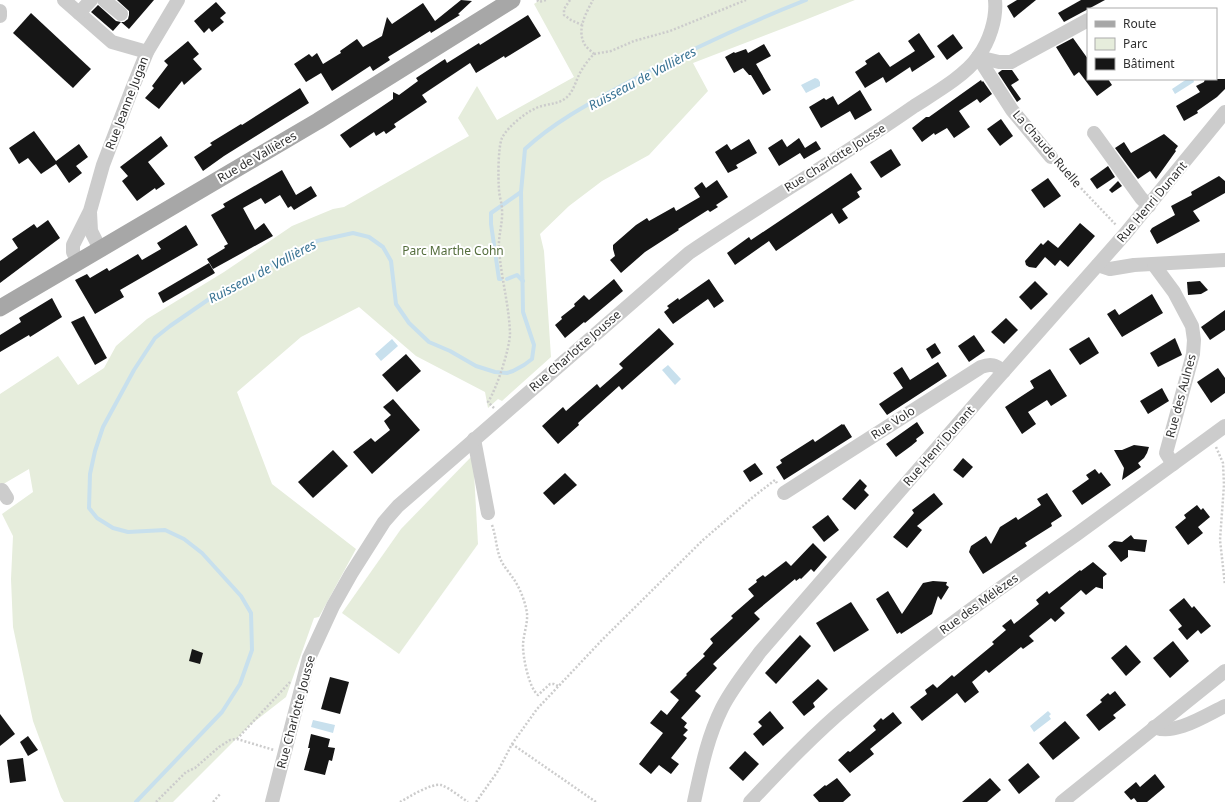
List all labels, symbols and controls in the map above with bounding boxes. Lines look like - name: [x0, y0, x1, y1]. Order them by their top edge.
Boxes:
- legend: [1087, 8, 1217, 80]
- text: Route: [1123, 15, 1156, 32]
- text: Parc: [1123, 35, 1148, 52]
- water label: Ruisseau de Vallières: [585, 42, 699, 114]
- street label: Rue Jeanne Jugan: [101, 54, 152, 152]
- text: Bâtiment: [1123, 55, 1175, 72]
- street label: La Chaude Ruelle: [1009, 106, 1086, 191]
- street label: Rue Charlotte Jousse: [781, 119, 889, 196]
- street label: Rue de Vallières: [214, 127, 300, 186]
- street label: Rue Henri Dunant: [1113, 157, 1191, 246]
- water label: Ruisseau de Vallières: [205, 235, 319, 307]
- park label: Parc Marthe Cohn: [402, 242, 504, 259]
- street label: Rue Charlotte Jousse: [525, 306, 624, 395]
- street label: Rue des Aulnes: [1161, 352, 1200, 440]
- street label: Rue Henri Dunant: [899, 401, 979, 489]
- street label: Rue Volo: [867, 402, 918, 443]
- street label: Rue des Mélèzes: [936, 569, 1022, 638]
- street label: Rue Charlotte Jousse: [272, 653, 319, 770]

